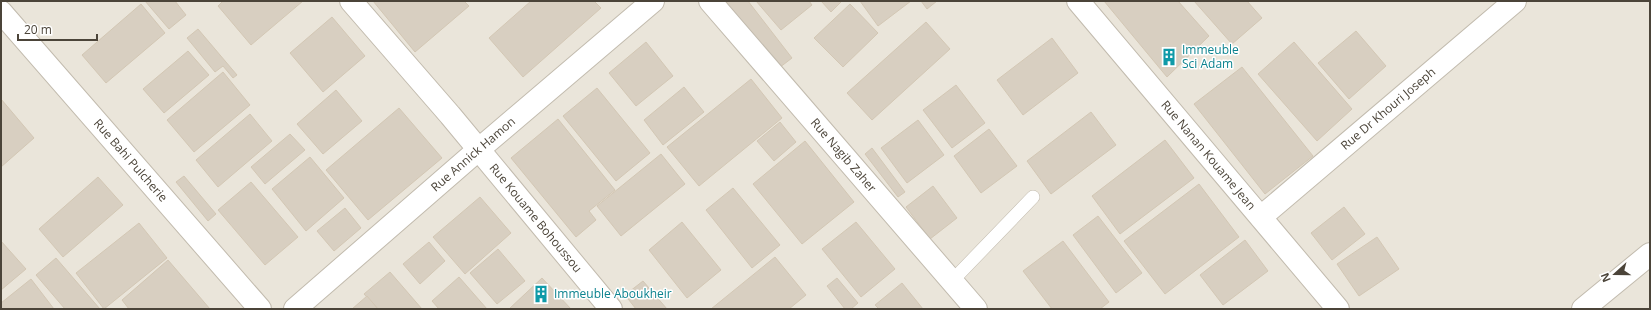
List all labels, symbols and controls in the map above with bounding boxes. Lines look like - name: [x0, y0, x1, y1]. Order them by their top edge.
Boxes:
- scale bar: [18, 16, 97, 42]
- text: 20 m: [24, 21, 52, 38]
- place label: Immeuble Sci Adam: [1182, 41, 1239, 72]
- building icon: Immeuble Sci Adam: [1159, 47, 1179, 67]
- street label: Rue Dr Khouri Joseph: [1337, 63, 1439, 154]
- street label: Rue Nanan Kouame Jean: [1158, 97, 1260, 213]
- street label: Rue Annick Hamon: [427, 113, 519, 195]
- street label: Rue Nagib Zaher: [807, 114, 881, 196]
- street label: Rue Bahi Pulcherie: [90, 115, 172, 205]
- street label: Rue Kouame Bohoussou: [486, 160, 586, 276]
- north arrow: [1595, 254, 1635, 294]
- text: N: [1597, 271, 1614, 285]
- building icon: Immeuble Aboukheir: [531, 284, 551, 304]
- place label: Immeuble Aboukheir: [554, 285, 672, 302]

